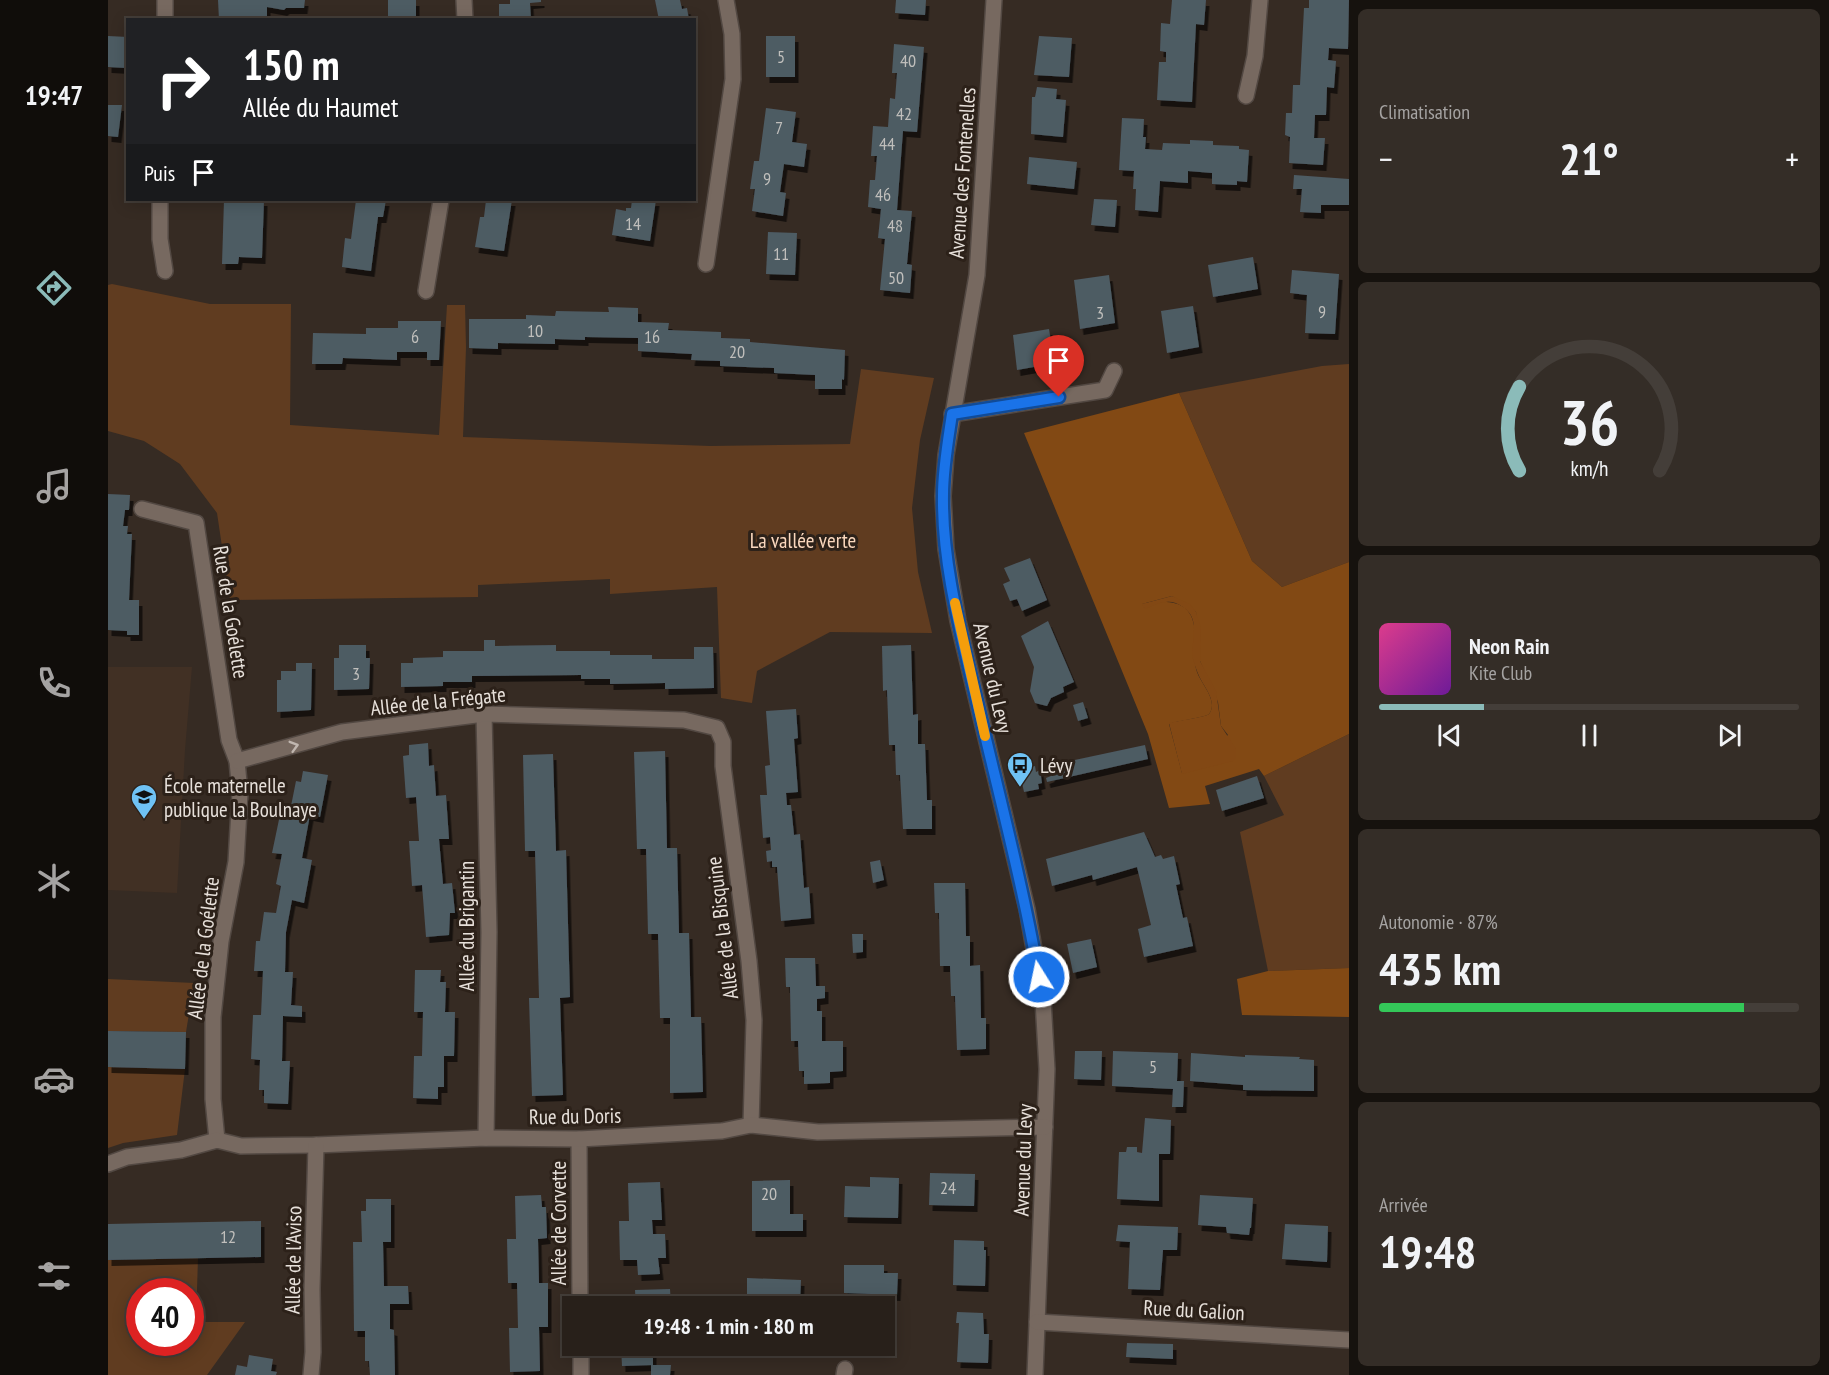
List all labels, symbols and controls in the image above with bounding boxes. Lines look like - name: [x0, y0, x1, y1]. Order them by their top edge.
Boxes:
- text: 150 m: [243, 37, 340, 92]
- icon: right: [144, 42, 222, 120]
- house number: 5: [777, 45, 785, 68]
- house number: 40: [900, 49, 916, 72]
- text: 19:47: [25, 78, 83, 112]
- street label: Avenue des Fontenelles: [943, 86, 981, 260]
- text: Allée du Haumet: [243, 90, 398, 124]
- text: Climatisation: [1379, 99, 1470, 125]
- house number: 42: [896, 102, 912, 125]
- house number: 7: [775, 116, 783, 139]
- text: 21°: [1559, 129, 1619, 187]
- house number: 44: [879, 132, 895, 155]
- text: −: [1379, 137, 1393, 180]
- text: +: [1785, 137, 1799, 180]
- icon: arrive: [187, 156, 220, 189]
- text: Puis: [144, 159, 175, 187]
- house number: 9: [763, 167, 771, 190]
- house number: 46: [875, 183, 891, 206]
- house number: 14: [625, 212, 641, 235]
- house number: 48: [887, 214, 903, 237]
- house number: 11: [773, 242, 789, 265]
- house number: 50: [888, 266, 904, 289]
- icon: directions: [33, 267, 75, 309]
- house number: 9: [1318, 300, 1326, 323]
- house number: 3: [1096, 301, 1104, 324]
- house number: 10: [527, 319, 543, 342]
- house number: 6: [411, 325, 419, 348]
- house number: 16: [644, 325, 660, 348]
- pin: [1033, 335, 1084, 397]
- house number: 20: [729, 340, 745, 363]
- icon: arrive: [1042, 344, 1075, 377]
- text: 36: [1559, 381, 1619, 462]
- text: km/h: [1570, 455, 1608, 483]
- icon: music: [33, 465, 75, 507]
- park label: La vallée verte: [750, 527, 856, 554]
- street label: Rue de la Goélette: [207, 544, 255, 680]
- street label: Avenue du Levy: [967, 620, 1019, 736]
- text: Neon Rain: [1469, 632, 1549, 660]
- text: Kite Club: [1469, 660, 1532, 686]
- icon: phone: [33, 662, 75, 704]
- house number: 3: [352, 662, 360, 685]
- street label: Allée de la Frégate: [369, 680, 507, 722]
- icon: previous: [1433, 719, 1466, 752]
- icon: pause: [1573, 719, 1606, 752]
- icon: next: [1713, 719, 1746, 752]
- one-way arrow: [289, 740, 299, 753]
- bus stop icon: Lévy: [1005, 750, 1035, 788]
- place label: Lévy: [1040, 752, 1073, 779]
- place label: École maternelle publique la Boulnaye: [164, 772, 317, 823]
- school or university icon: École maternelle publique la Boulnaye: [129, 782, 159, 820]
- street label: Allée de la Bisquine: [700, 855, 744, 1001]
- icon: climate: [33, 860, 75, 902]
- street label: Allée du Brigantin: [453, 861, 480, 991]
- street label: Allée de la Goélette: [181, 875, 225, 1021]
- text: Autonomie · 87%: [1379, 909, 1498, 935]
- text: 435 km: [1379, 939, 1501, 997]
- position arrow: [1007, 945, 1071, 1009]
- house number: 5: [1149, 1055, 1157, 1078]
- icon: car: [33, 1058, 75, 1100]
- street label: Rue du Doris: [529, 1102, 621, 1130]
- street label: Avenue du Levy: [1008, 1103, 1038, 1217]
- street label: Allée de Corvette: [545, 1161, 572, 1285]
- house number: 24: [940, 1176, 956, 1199]
- house number: 20: [761, 1182, 777, 1205]
- text: Arrivée: [1379, 1192, 1428, 1218]
- street label: Allée de l'Aviso: [279, 1206, 307, 1314]
- text: 19:48: [1379, 1222, 1476, 1280]
- house number: 12: [220, 1225, 236, 1248]
- icon: filters: [33, 1255, 75, 1297]
- speed limit sign: 40: [126, 1278, 204, 1356]
- street label: Rue du Galion: [1143, 1294, 1245, 1326]
- text: 19:48 · 1 min · 180 m: [643, 1312, 814, 1340]

